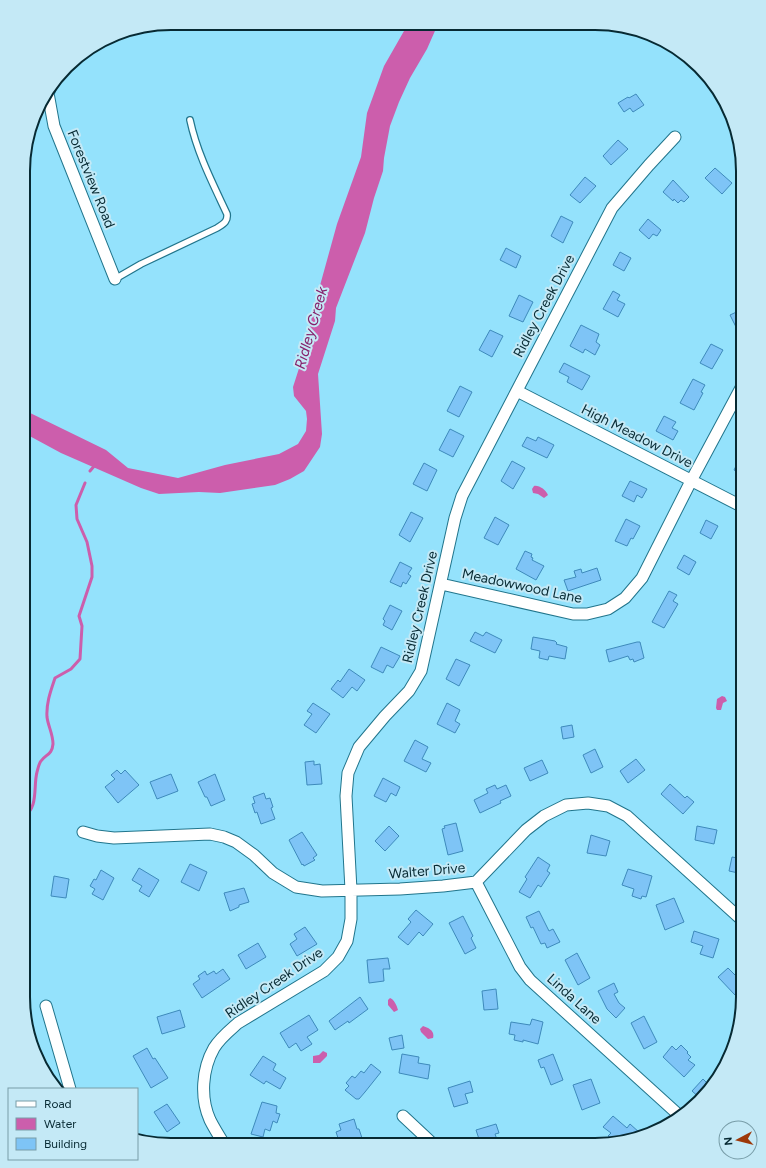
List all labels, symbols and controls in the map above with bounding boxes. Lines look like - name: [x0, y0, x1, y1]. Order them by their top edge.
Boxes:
- street label: Forestview Road: [64, 127, 118, 231]
- street label: Ridley Creek Drive: [510, 251, 579, 360]
- water label: Ridley Creek: [291, 284, 331, 371]
- street label: High Meadow Drive: [578, 401, 696, 472]
- street label: Ridley Creek Drive: [399, 549, 441, 665]
- street label: Meadowwood Lane: [460, 565, 584, 607]
- street label: Walter Drive: [388, 859, 466, 883]
- street label: Ridley Creek Drive: [222, 944, 326, 1022]
- street label: Linda Lane: [543, 970, 605, 1028]
- legend: [8, 1088, 138, 1160]
- text: Road: [44, 1097, 72, 1111]
- text: Water: [44, 1117, 76, 1131]
- north arrow: [718, 1120, 758, 1160]
- text: N: [722, 1136, 736, 1146]
- text: Building: [44, 1137, 87, 1151]

